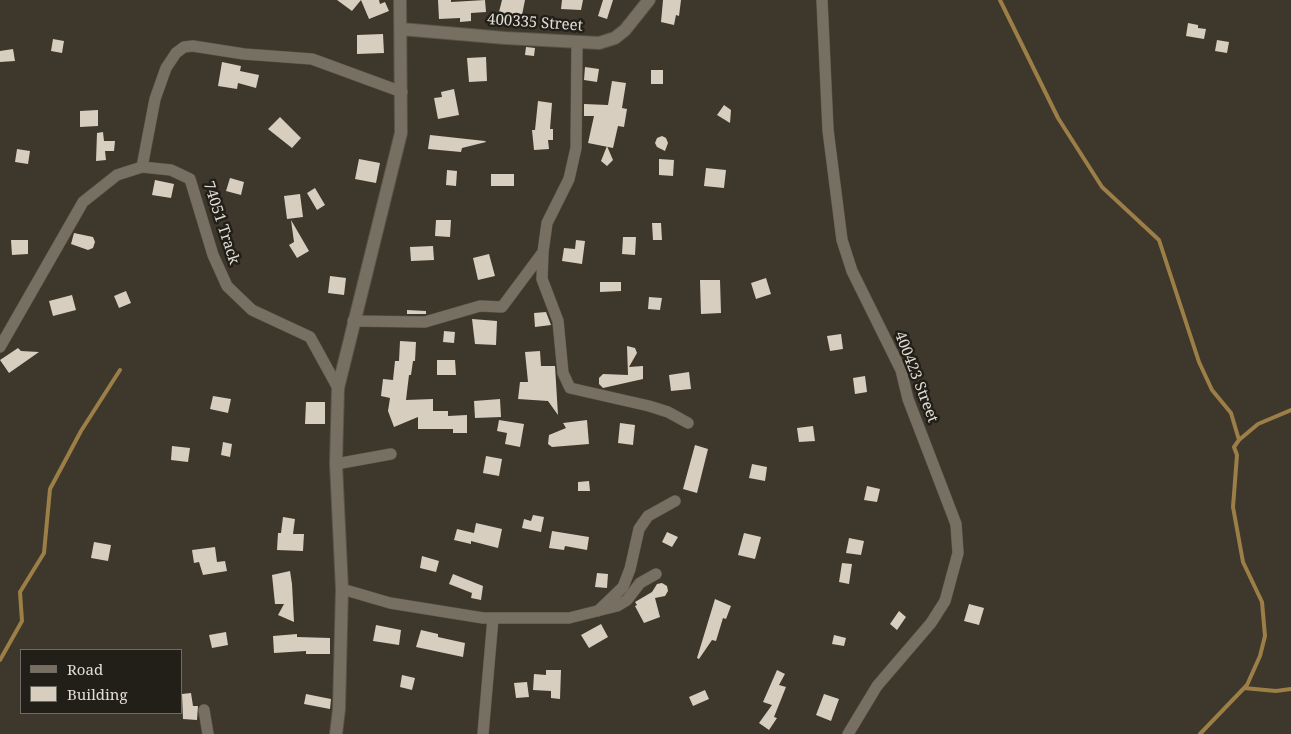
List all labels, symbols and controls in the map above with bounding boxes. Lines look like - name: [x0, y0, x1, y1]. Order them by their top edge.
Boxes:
- street label: 400335 Street: [486, 11, 584, 35]
- street label: 74051 Track: [199, 179, 243, 267]
- street label: 400423 Street: [890, 329, 942, 425]
- legend: [20, 649, 182, 714]
- text: Road: [67, 659, 103, 679]
- text: Building: [67, 684, 128, 704]

